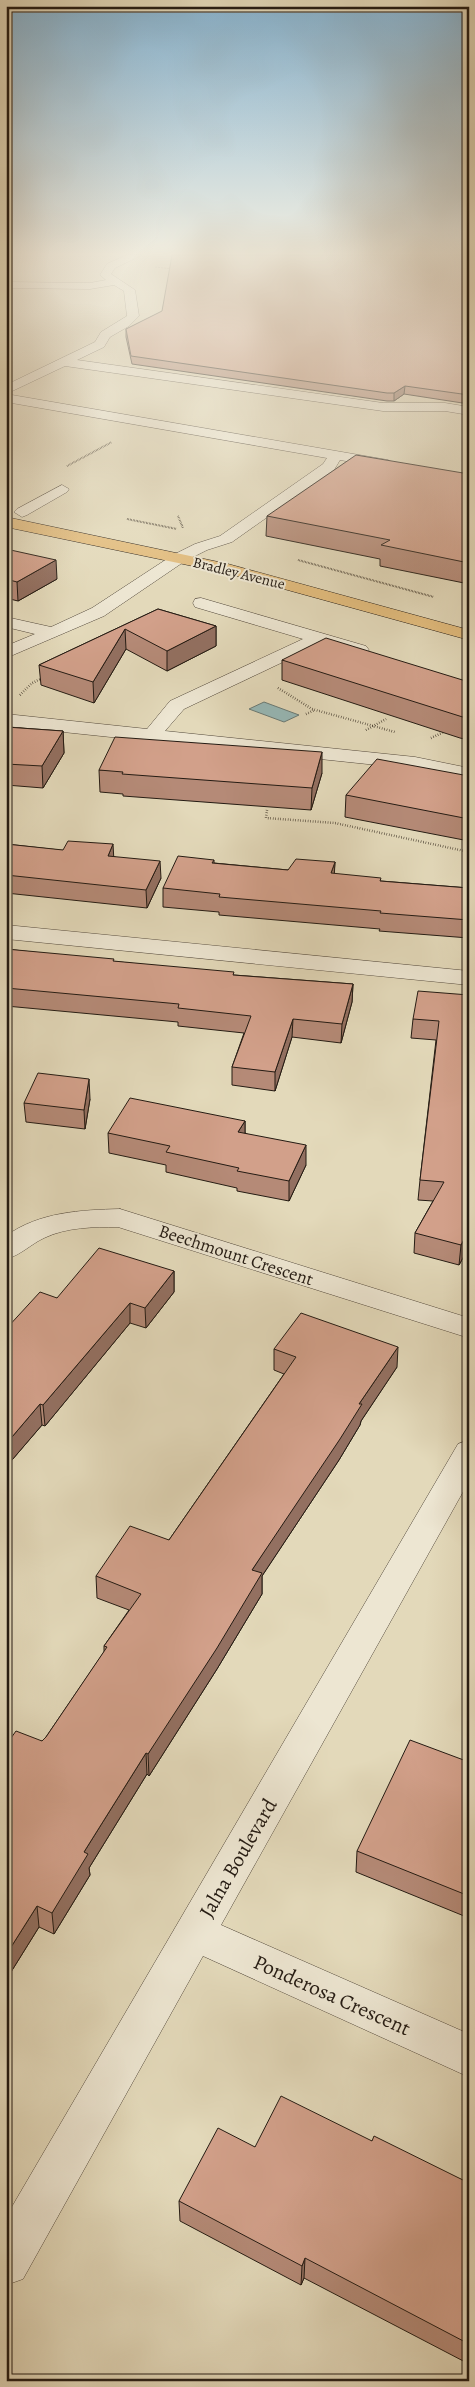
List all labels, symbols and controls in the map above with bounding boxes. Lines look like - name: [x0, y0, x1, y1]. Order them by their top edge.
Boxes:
- street label: Bradley Avenue: [191, 552, 287, 594]
- street label: Beechmount Crescent: [156, 1219, 316, 1291]
- street label: Jalna Boulevard: [193, 1793, 284, 1923]
- street label: Ponderosa Crescent: [249, 1948, 415, 2042]

